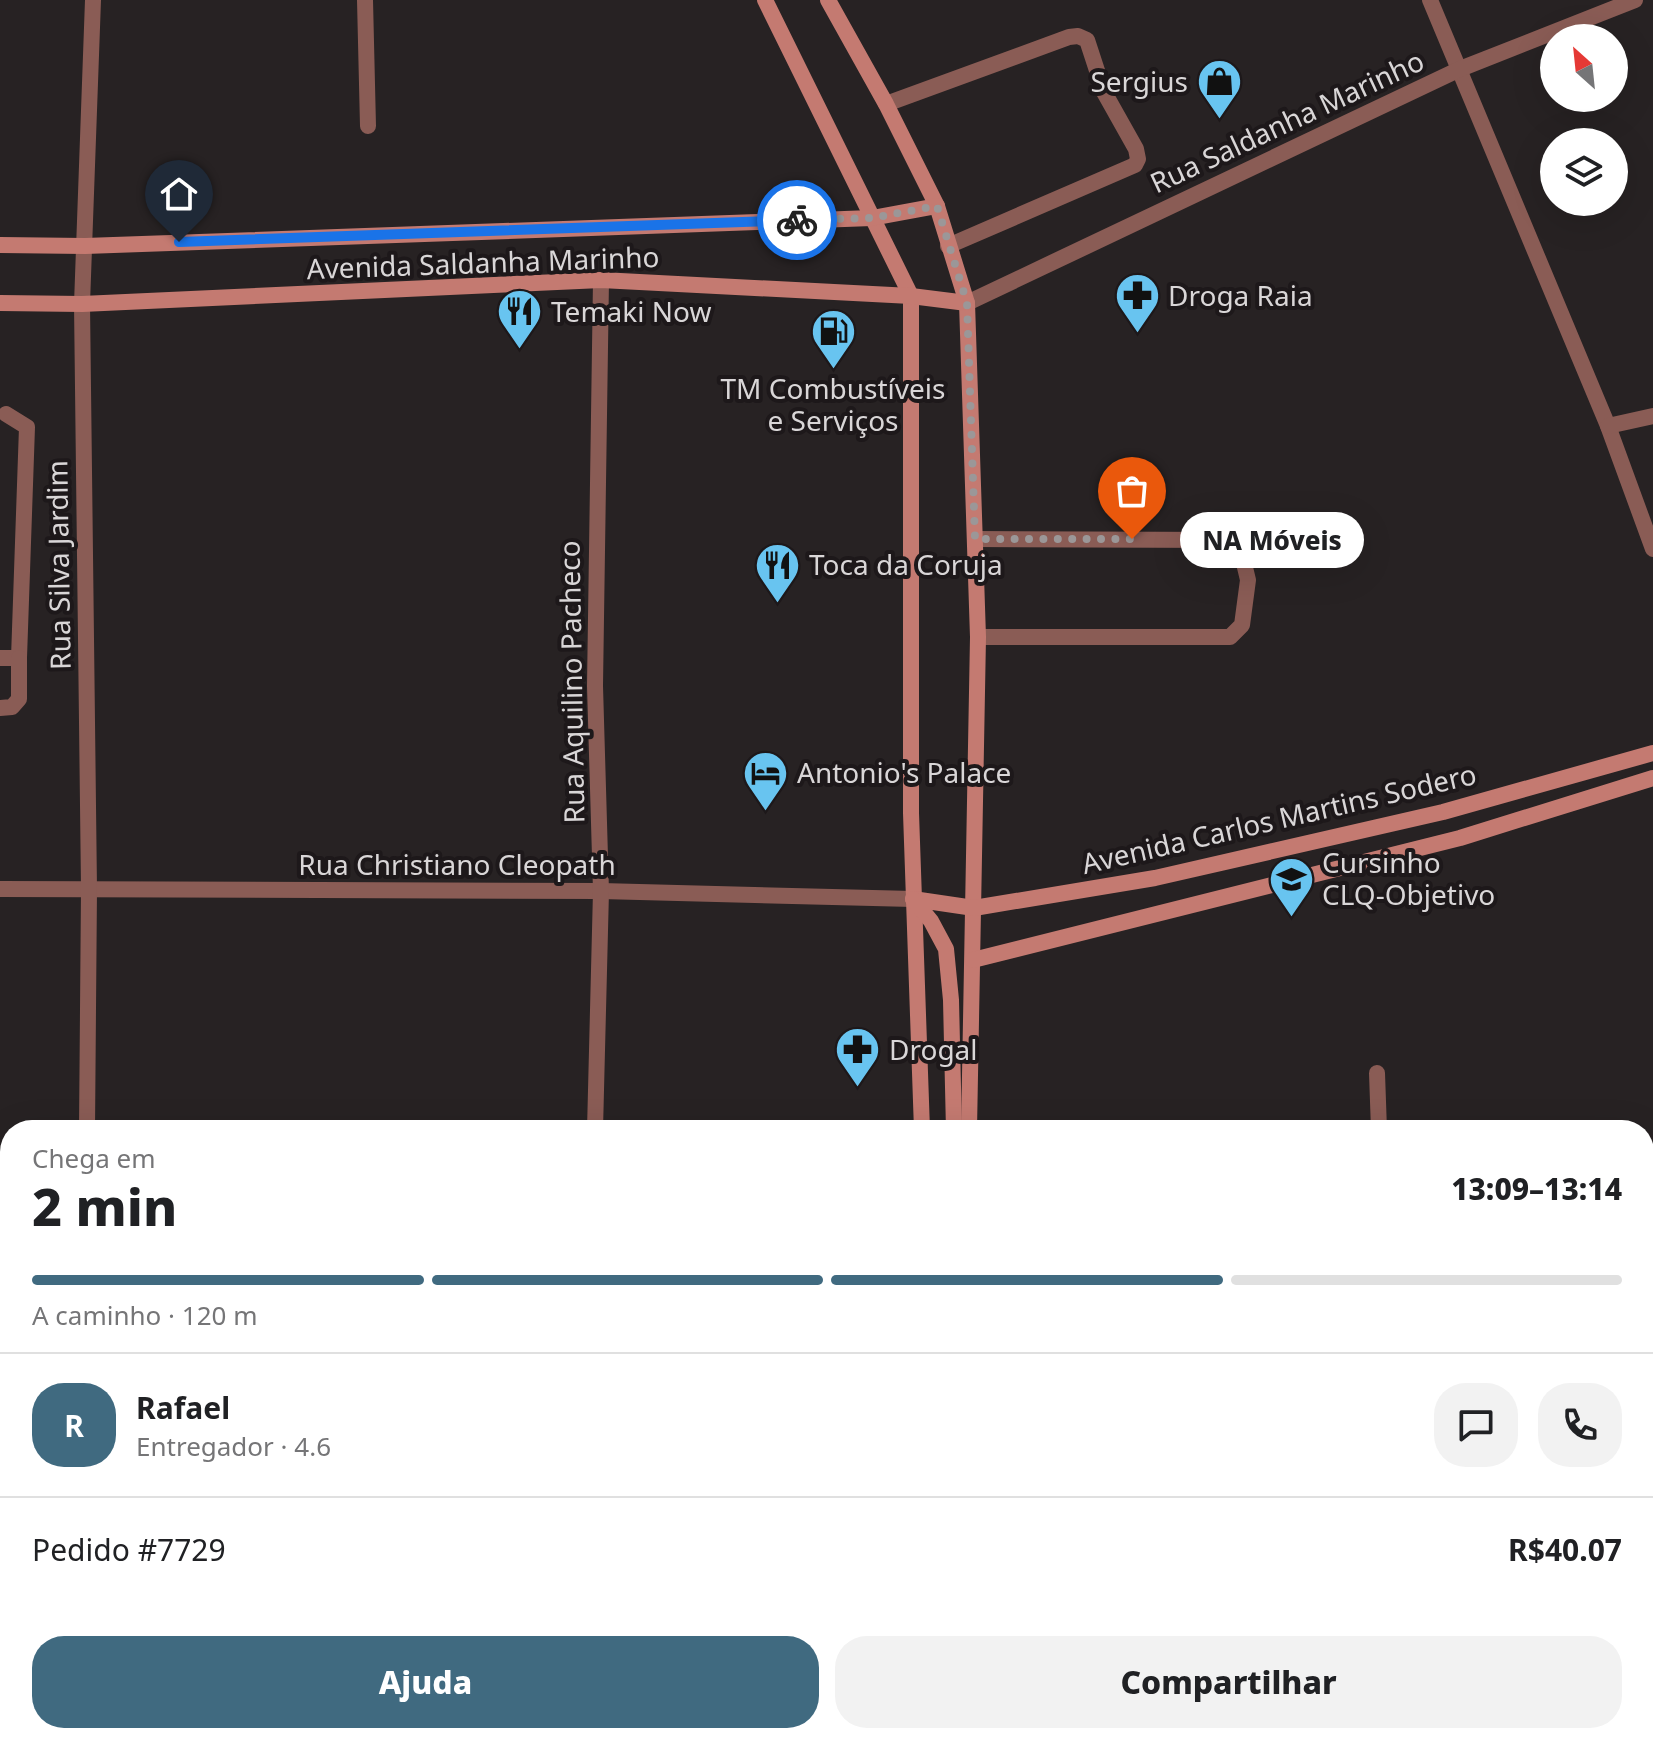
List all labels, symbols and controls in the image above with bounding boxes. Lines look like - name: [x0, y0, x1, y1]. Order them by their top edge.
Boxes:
- north arrow: [1540, 24, 1628, 112]
- map controls: [1540, 24, 1628, 216]
- street label: Rua Saldanha Marinho: [1144, 41, 1430, 201]
- shop icon: Sergius: [1195, 58, 1243, 121]
- place label: Sergius: [1090, 62, 1188, 100]
- button: layers: [1540, 128, 1628, 216]
- pin: [145, 160, 213, 242]
- icon: home: [157, 172, 201, 216]
- courier: [757, 180, 837, 260]
- icon: bike: [775, 198, 819, 242]
- street label: Avenida Saldanha Marinho: [306, 237, 660, 287]
- pharmacy icon: Droga Raia: [1113, 272, 1161, 335]
- place label: Droga Raia: [1168, 276, 1313, 314]
- restaurant icon: Temaki Now: [496, 288, 544, 351]
- place label: Temaki Now: [551, 292, 711, 330]
- fuel station icon: TM Combustíveis e Serviços: [809, 308, 857, 371]
- place label: TM Combustíveis e Serviços: [721, 369, 945, 439]
- pin: [1098, 457, 1166, 539]
- street label: Rua Silva Jardim: [37, 460, 79, 670]
- icon: bag: [1110, 469, 1154, 513]
- callout: NA Móveis: [1180, 511, 1364, 567]
- text: NA Móveis: [1202, 522, 1342, 558]
- street label: Rua Aquilino Pacheco: [550, 540, 592, 824]
- restaurant icon: Toca da Coruja: [754, 541, 802, 604]
- place label: Toca da Coruja: [809, 545, 1003, 583]
- hotel icon: Antonio's Palace: [742, 749, 790, 812]
- place label: Antonio's Palace: [797, 753, 1011, 791]
- street label: Avenida Carlos Martins Sodero: [1078, 754, 1480, 882]
- place label: Cursinho CLQ-Objetivo: [1322, 843, 1495, 913]
- street label: Rua Christiano Cleopath: [298, 845, 616, 883]
- school or university icon: Cursinho CLQ-Objetivo: [1267, 855, 1315, 918]
- pharmacy icon: Drogal: [834, 1026, 882, 1089]
- place label: Drogal: [889, 1030, 978, 1068]
- text: Chega em: [32, 1140, 155, 1176]
- text: 13:09–13:14: [1451, 1168, 1622, 1209]
- text: 2 min: [32, 1170, 177, 1241]
- text: A caminho · 120 m: [32, 1297, 258, 1333]
- button: chat: [1434, 1383, 1518, 1467]
- button: phone: [1538, 1383, 1622, 1467]
- text: Rafael: [136, 1387, 230, 1428]
- text: R: [64, 1405, 84, 1446]
- text: Entregador · 4.6: [136, 1428, 331, 1464]
- text: Pedido #7729: [32, 1529, 226, 1570]
- text: R$40.07: [1508, 1529, 1622, 1570]
- button: Ajuda: [32, 1636, 819, 1728]
- button: Compartilhar: [835, 1636, 1622, 1728]

